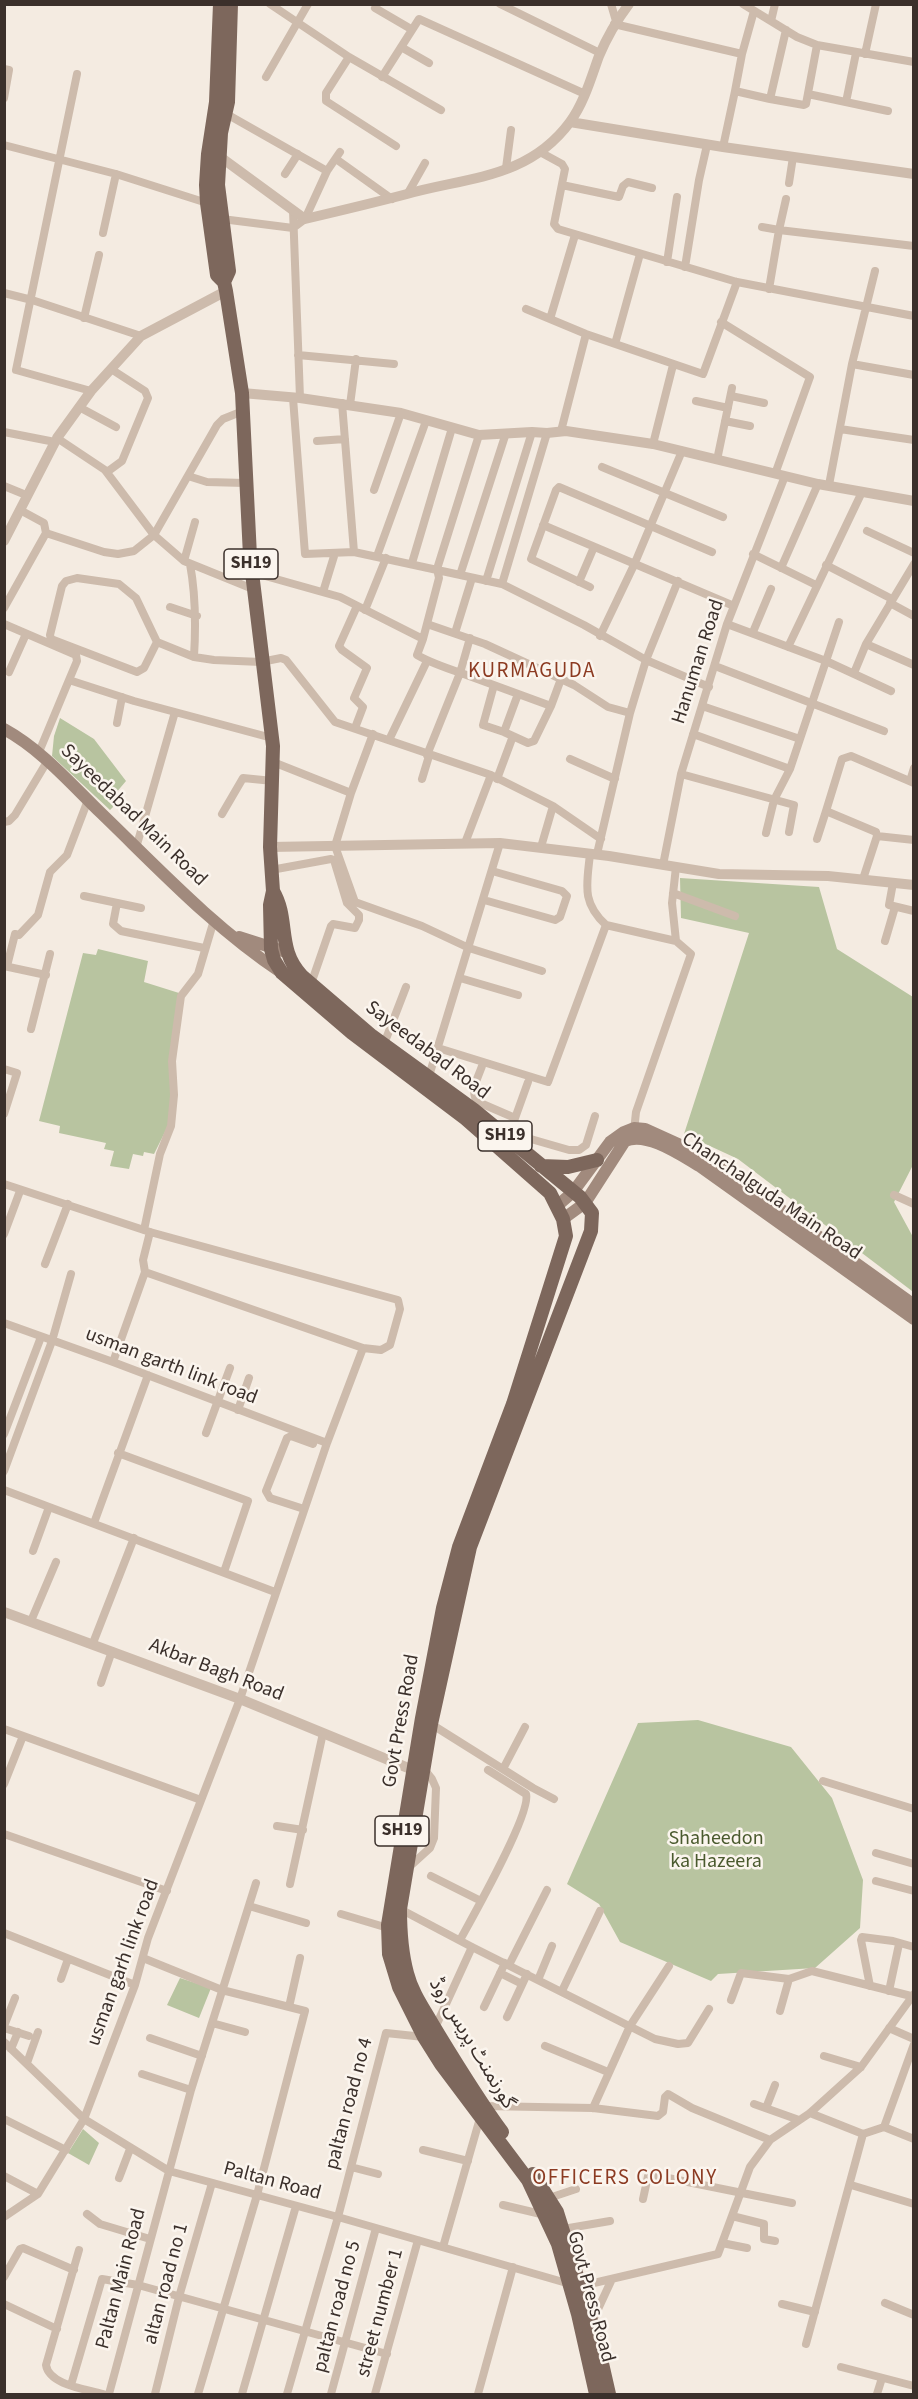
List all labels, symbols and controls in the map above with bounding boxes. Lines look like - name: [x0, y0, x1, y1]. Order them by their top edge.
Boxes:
- road number: SH19: [224, 549, 278, 579]
- street label: Hanuman Road: [668, 597, 730, 727]
- district label: KURMAGUDA: [468, 659, 596, 685]
- street label: Sayeedabad Main Road: [55, 740, 211, 892]
- street label: Sayeedabad Road: [360, 996, 494, 1106]
- road number: SH19: [478, 1121, 532, 1151]
- street label: Chanchalguda Main Road: [676, 1128, 866, 1266]
- street label: usman garth link road: [81, 1323, 261, 1411]
- street label: Akbar Bagh Road: [145, 1634, 287, 1708]
- street label: Govt Press Road: [378, 1653, 426, 1789]
- road number: SH19: [375, 1816, 429, 1846]
- park label: Shaheedon ka Hazeera: [668, 1828, 764, 1875]
- street label: usman garh link road: [83, 1876, 165, 2050]
- street label: گورنمنٹ پریس روڈ: [422, 1974, 520, 2114]
- street label: paltan road no 4: [321, 2035, 379, 2173]
- street label: Paltan Road: [221, 2157, 323, 2207]
- district label: OFFICERS COLONY: [532, 2166, 718, 2192]
- street label: Paltan Main Road: [92, 2206, 152, 2352]
- street label: altan road no 1: [139, 2221, 195, 2347]
- street label: Govt Press Road: [561, 2229, 619, 2365]
- street label: paltan road no 5: [309, 2238, 367, 2376]
- street label: street number 1: [352, 2246, 410, 2380]

